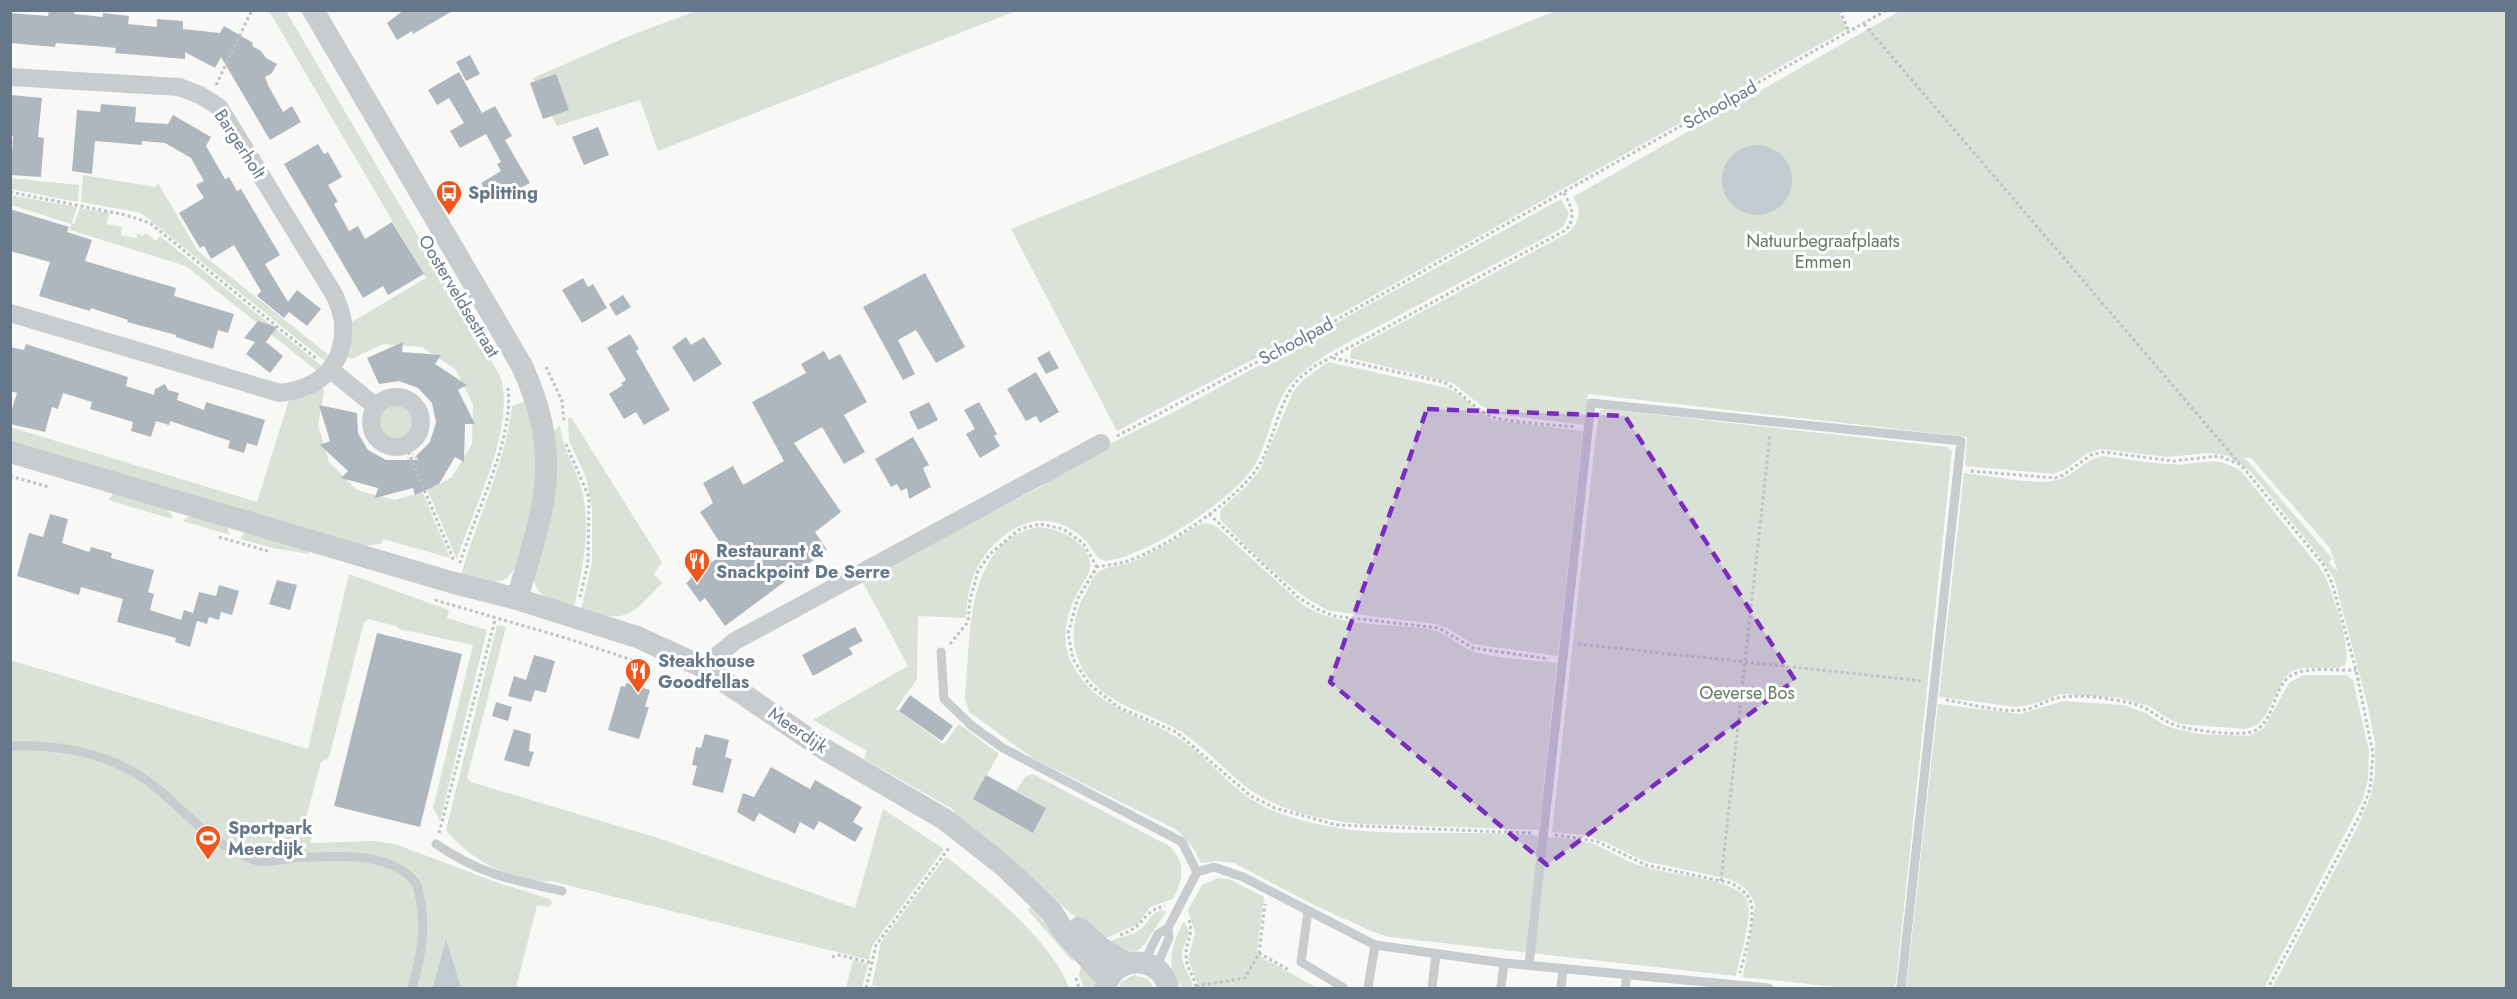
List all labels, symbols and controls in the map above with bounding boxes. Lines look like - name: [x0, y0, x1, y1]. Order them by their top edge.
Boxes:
- street label: Schoolpad: [1678, 74, 1762, 136]
- street label: Bargerholt: [208, 104, 273, 184]
- bus stop icon: Splitting: [434, 178, 464, 216]
- place label: Splitting: [468, 180, 538, 206]
- park label: Natuurbegraafplaats Emmen: [1746, 228, 1900, 275]
- street label: Oosterveldsestraat: [412, 230, 506, 363]
- street label: Schoolpad: [1254, 311, 1338, 371]
- place label: Restaurant & Snackpoint De Serre: [716, 538, 890, 585]
- restaurant icon: Restaurant & Snackpoint De Serre: [682, 546, 712, 584]
- place label: Steakhouse Goodfellas: [658, 648, 755, 695]
- restaurant icon: Steakhouse Goodfellas: [623, 656, 653, 694]
- park label: Oeverse Bos: [1699, 680, 1795, 706]
- street label: Meerdijk: [763, 701, 833, 759]
- place label: Sportpark Meerdijk: [228, 815, 313, 862]
- sports icon: Sportpark Meerdijk: [193, 823, 223, 861]

